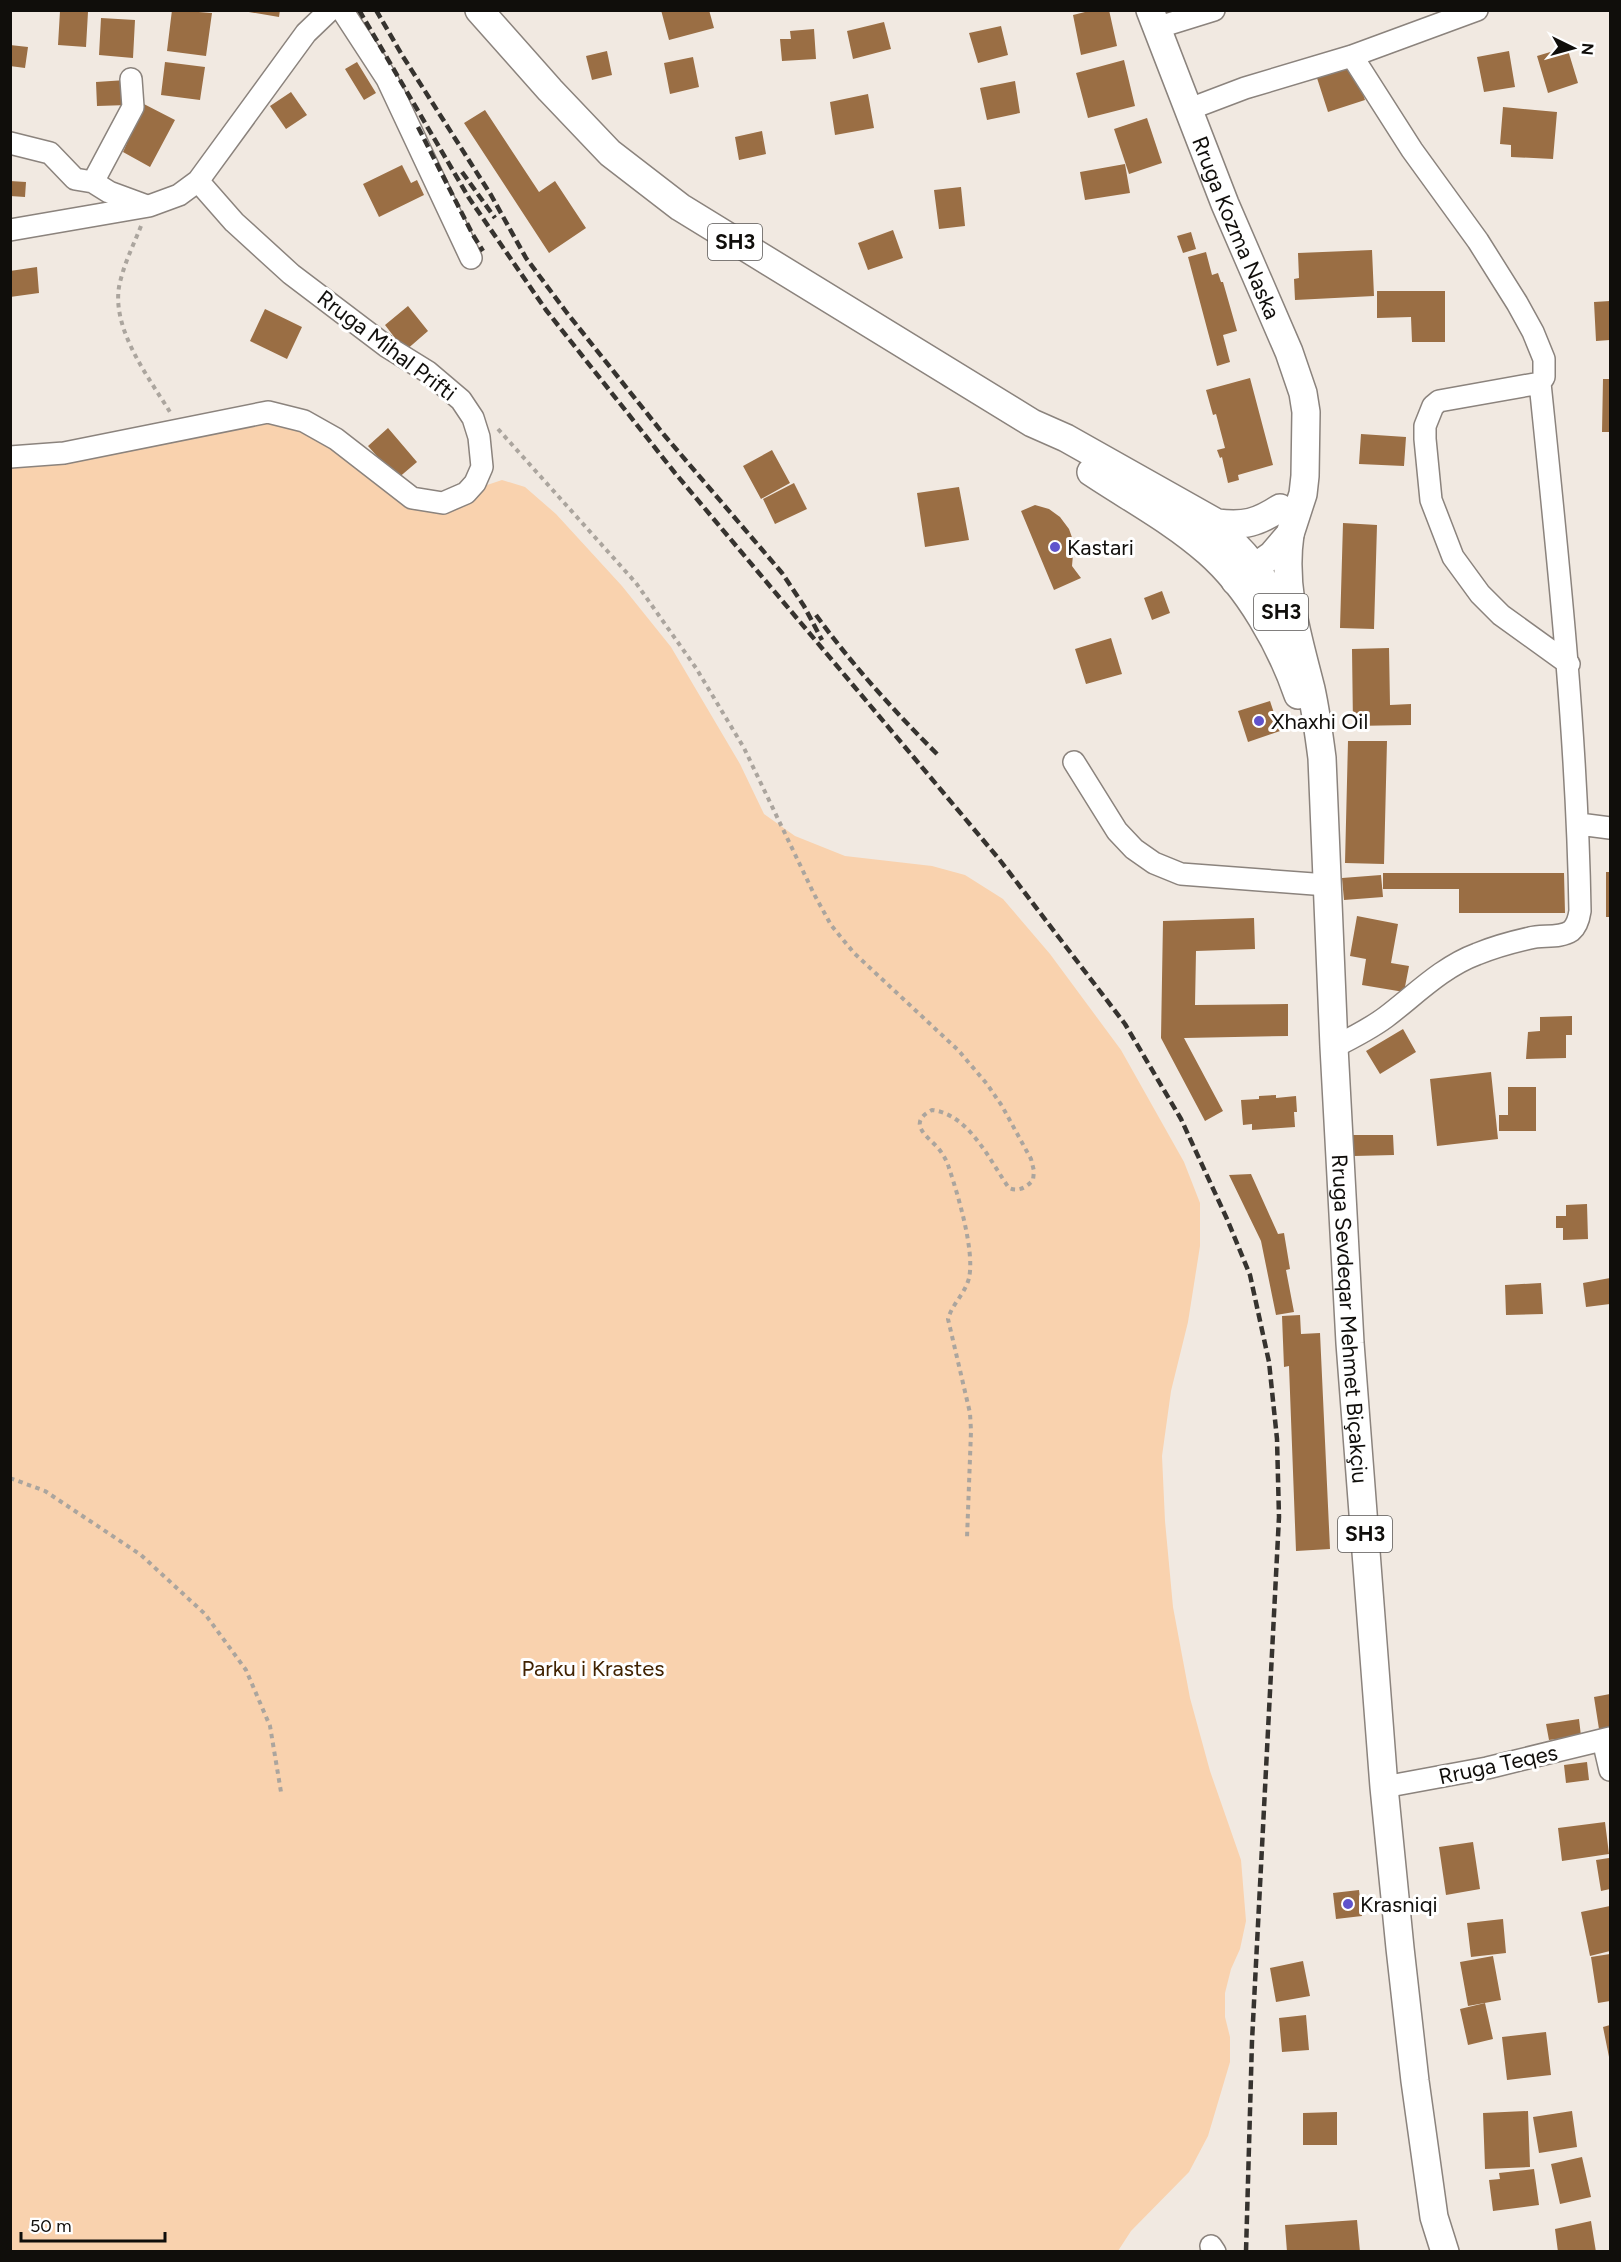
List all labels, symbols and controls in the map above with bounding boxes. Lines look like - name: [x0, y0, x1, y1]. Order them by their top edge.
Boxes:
- north arrow: [1543, 18, 1603, 78]
- text: N: [1577, 42, 1597, 56]
- street label: Rruga Kozma Naska: [1186, 132, 1286, 323]
- road number: SH3: [708, 224, 762, 260]
- street label: Rruga Mihal Prifti: [312, 284, 462, 407]
- place label: Kastari: [1067, 534, 1134, 561]
- marker: Kastari: [1048, 540, 1062, 554]
- road number: SH3: [1254, 594, 1308, 630]
- place label: Xhaxhi Oil: [1271, 708, 1368, 735]
- marker: Xhaxhi Oil: [1252, 714, 1266, 728]
- street label: Rruga Sevdeqar Mehmet Biçakçiu: [1326, 1153, 1374, 1485]
- road number: SH3: [1338, 1516, 1392, 1552]
- park label: Parku i Krastes: [522, 1655, 664, 1682]
- street label: Rruga Teqes: [1436, 1739, 1560, 1790]
- place label: Krasniqi: [1360, 1891, 1437, 1918]
- marker: Krasniqi: [1341, 1897, 1355, 1911]
- scale bar: [21, 2205, 165, 2243]
- text: 50 m: [30, 2215, 72, 2237]

